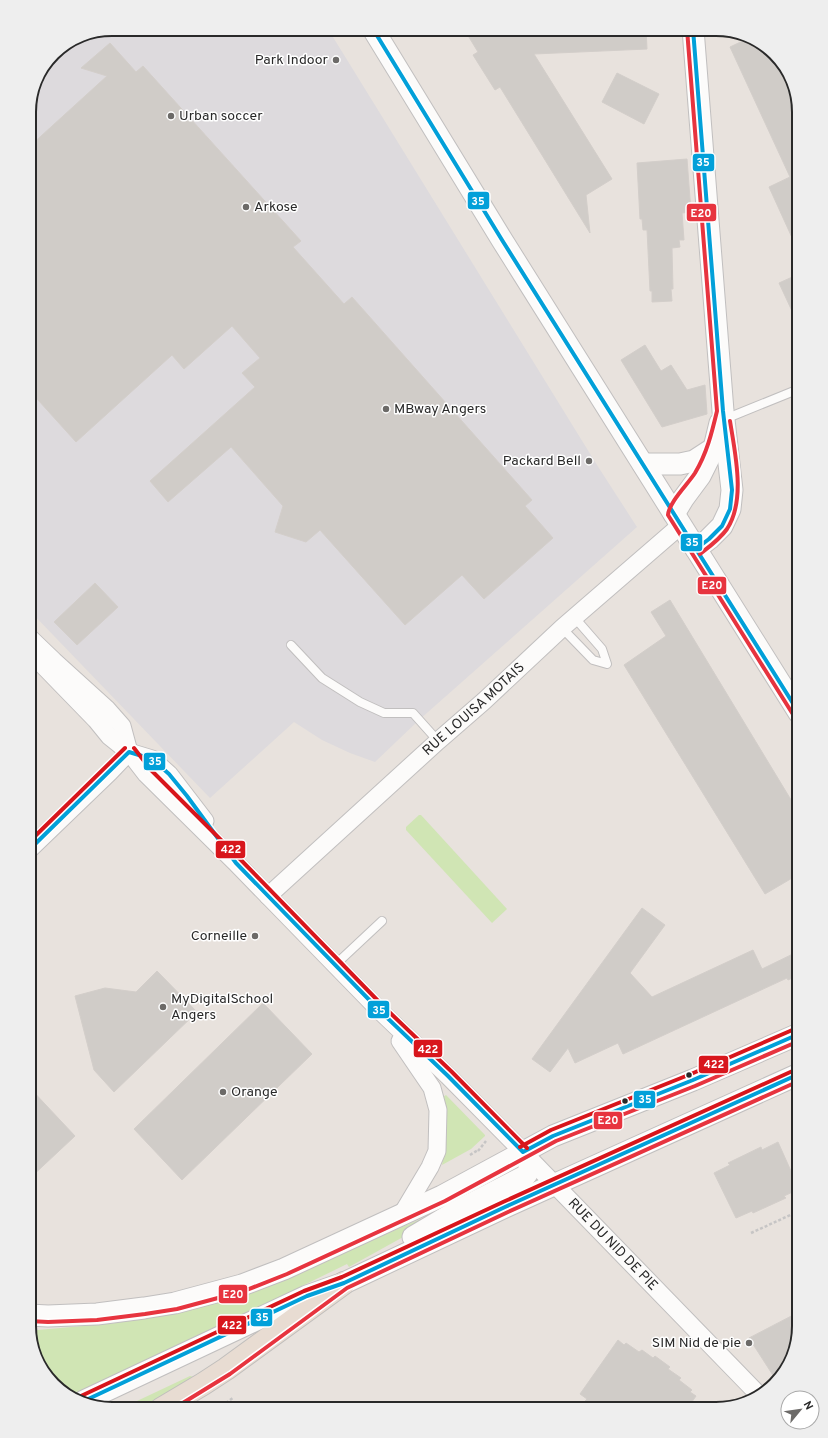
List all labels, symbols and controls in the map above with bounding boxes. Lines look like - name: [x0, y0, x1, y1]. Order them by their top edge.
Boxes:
- place label: Park Indoor: [255, 52, 329, 69]
- marker: Park Indoor: [331, 55, 341, 65]
- place label: Urban soccer: [179, 108, 263, 125]
- marker: Urban soccer: [166, 111, 176, 121]
- line badge: 35: [692, 153, 715, 172]
- text: 35: [696, 156, 710, 170]
- line badge: 35: [467, 191, 490, 210]
- text: 35: [471, 195, 485, 209]
- place label: Arkose: [254, 199, 298, 216]
- marker: Arkose: [241, 202, 251, 212]
- line badge: E20: [686, 203, 717, 222]
- text: E20: [691, 207, 711, 221]
- place label: MBway Angers: [394, 401, 486, 418]
- marker: MBway Angers: [381, 404, 391, 414]
- place label: Packard Bell: [503, 453, 581, 470]
- marker: Packard Bell: [584, 456, 594, 466]
- line badge: 35: [680, 533, 703, 552]
- text: 35: [685, 536, 699, 550]
- line badge: E20: [697, 576, 727, 595]
- text: E20: [702, 579, 722, 593]
- street label: RUE LOUISA MOTAIS: [419, 659, 528, 759]
- line badge: 35: [143, 752, 166, 771]
- text: 35: [148, 755, 162, 769]
- line badge: 422: [215, 840, 246, 859]
- text: 422: [221, 843, 241, 857]
- place label: Corneille: [191, 928, 247, 945]
- marker: Corneille: [250, 931, 260, 941]
- place label: MyDigitalSchool Angers: [171, 991, 273, 1024]
- line badge: 35: [367, 1000, 390, 1019]
- marker: MyDigitalSchool Angers: [158, 1002, 168, 1012]
- text: 35: [372, 1004, 386, 1018]
- line badge: 422: [413, 1039, 443, 1058]
- text: 422: [418, 1043, 438, 1057]
- line badge: 422: [698, 1055, 729, 1074]
- text: 422: [704, 1058, 724, 1072]
- unlabelled marker: [684, 1070, 694, 1080]
- place label: Orange: [231, 1084, 277, 1101]
- marker: Orange: [218, 1087, 228, 1097]
- line badge: 35: [633, 1090, 656, 1109]
- text: 35: [638, 1093, 652, 1107]
- unlabelled marker: [620, 1096, 630, 1106]
- line badge: E20: [593, 1111, 623, 1130]
- text: E20: [598, 1114, 618, 1128]
- street label: RUE DU NID DE PIE: [564, 1195, 661, 1294]
- line badge: E20: [218, 1284, 248, 1304]
- text: E20: [223, 1288, 243, 1302]
- line badge: 35: [250, 1308, 273, 1327]
- text: 35: [255, 1311, 269, 1325]
- line badge: 422: [217, 1315, 247, 1335]
- text: 422: [222, 1319, 242, 1333]
- place label: SIM Nid de pie: [652, 1335, 741, 1352]
- marker: SIM Nid de pie: [744, 1338, 754, 1348]
- north arrow: [780, 1390, 820, 1430]
- text: N: [800, 1399, 816, 1412]

